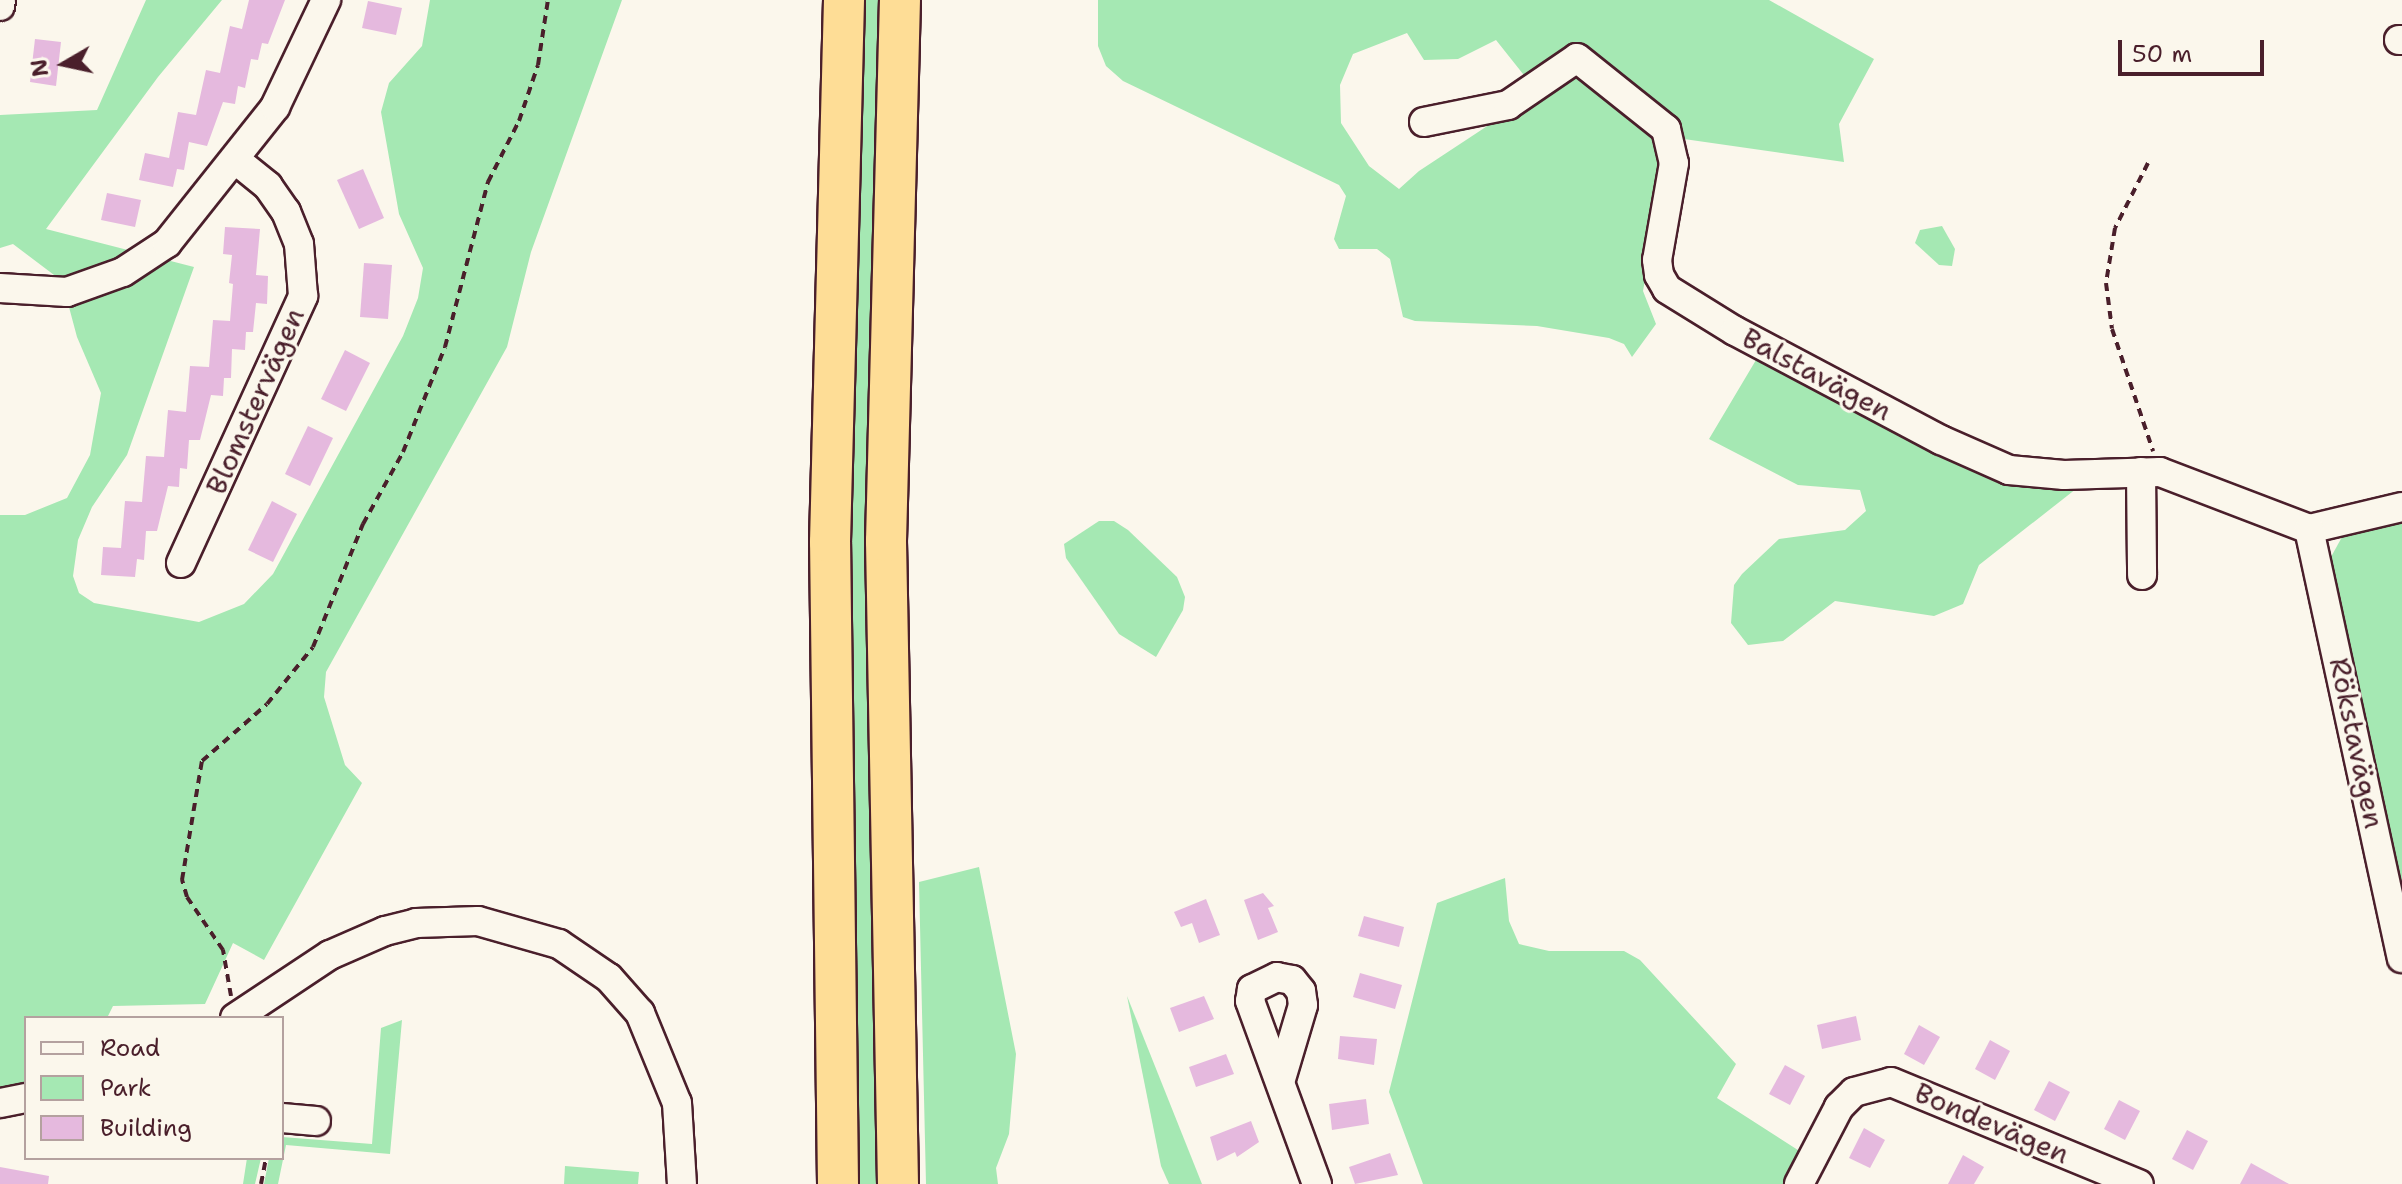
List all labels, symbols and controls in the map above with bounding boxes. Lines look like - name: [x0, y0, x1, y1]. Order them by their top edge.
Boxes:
- north arrow: [24, 24, 104, 104]
- scale bar: [2122, 24, 2268, 74]
- text: 50 m: [2132, 38, 2192, 70]
- text: N: [24, 57, 55, 79]
- street label: Blomstervägen: [199, 303, 311, 499]
- street label: Balstavägen: [1737, 321, 1897, 427]
- street label: Rökstavägen: [2323, 655, 2391, 831]
- legend: [24, 1016, 284, 1160]
- text: Road: [100, 1032, 160, 1064]
- text: Park: [100, 1072, 152, 1104]
- street label: Bondevägen: [1910, 1075, 2074, 1171]
- text: Building: [100, 1112, 192, 1144]

